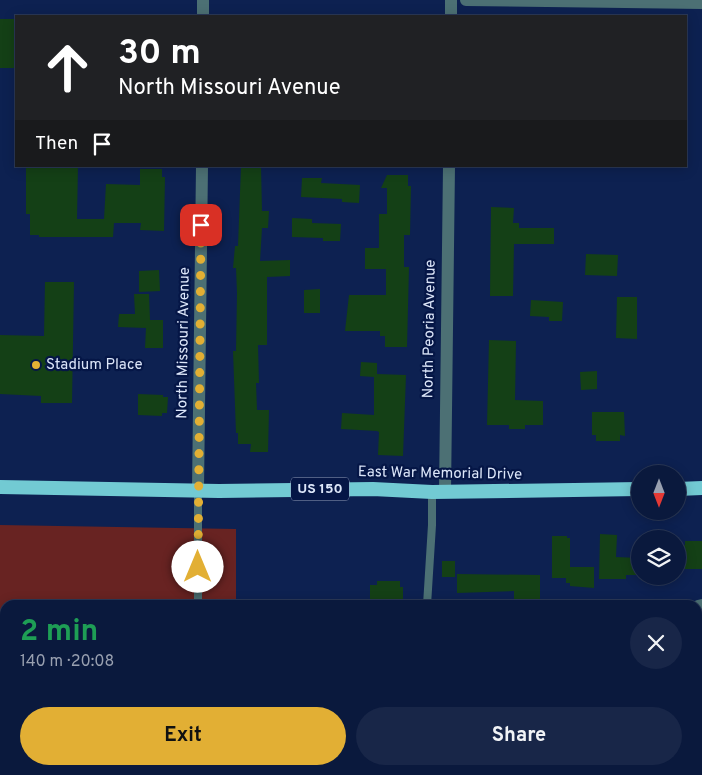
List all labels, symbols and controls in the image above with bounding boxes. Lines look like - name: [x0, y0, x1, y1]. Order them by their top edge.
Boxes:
- text: 30 m: [118, 32, 201, 76]
- icon: ahead: [35, 35, 100, 100]
- text: North Missouri Avenue: [118, 75, 340, 102]
- icon: arrive: [88, 130, 116, 158]
- text: Then: [35, 132, 78, 156]
- pin: [180, 204, 222, 246]
- icon: arrive: [187, 211, 215, 239]
- street label: North Peoria Avenue: [419, 259, 441, 399]
- street label: North Missouri Avenue: [173, 267, 195, 419]
- place label: Stadium Place: [46, 356, 143, 375]
- marker: Stadium Place: [30, 359, 42, 371]
- street label: East War Memorial Drive: [358, 463, 522, 485]
- north arrow: [631, 465, 686, 520]
- map controls: [631, 465, 686, 585]
- road number: US 150: [291, 478, 349, 500]
- button: layers: [631, 530, 686, 585]
- position arrow: [171, 540, 223, 592]
- text: 2 min: [20, 614, 98, 651]
- button: close: [630, 617, 682, 669]
- text: 140 m · 20:08: [20, 652, 114, 672]
- button: Exit: [20, 707, 346, 765]
- button: Share: [356, 707, 682, 765]

